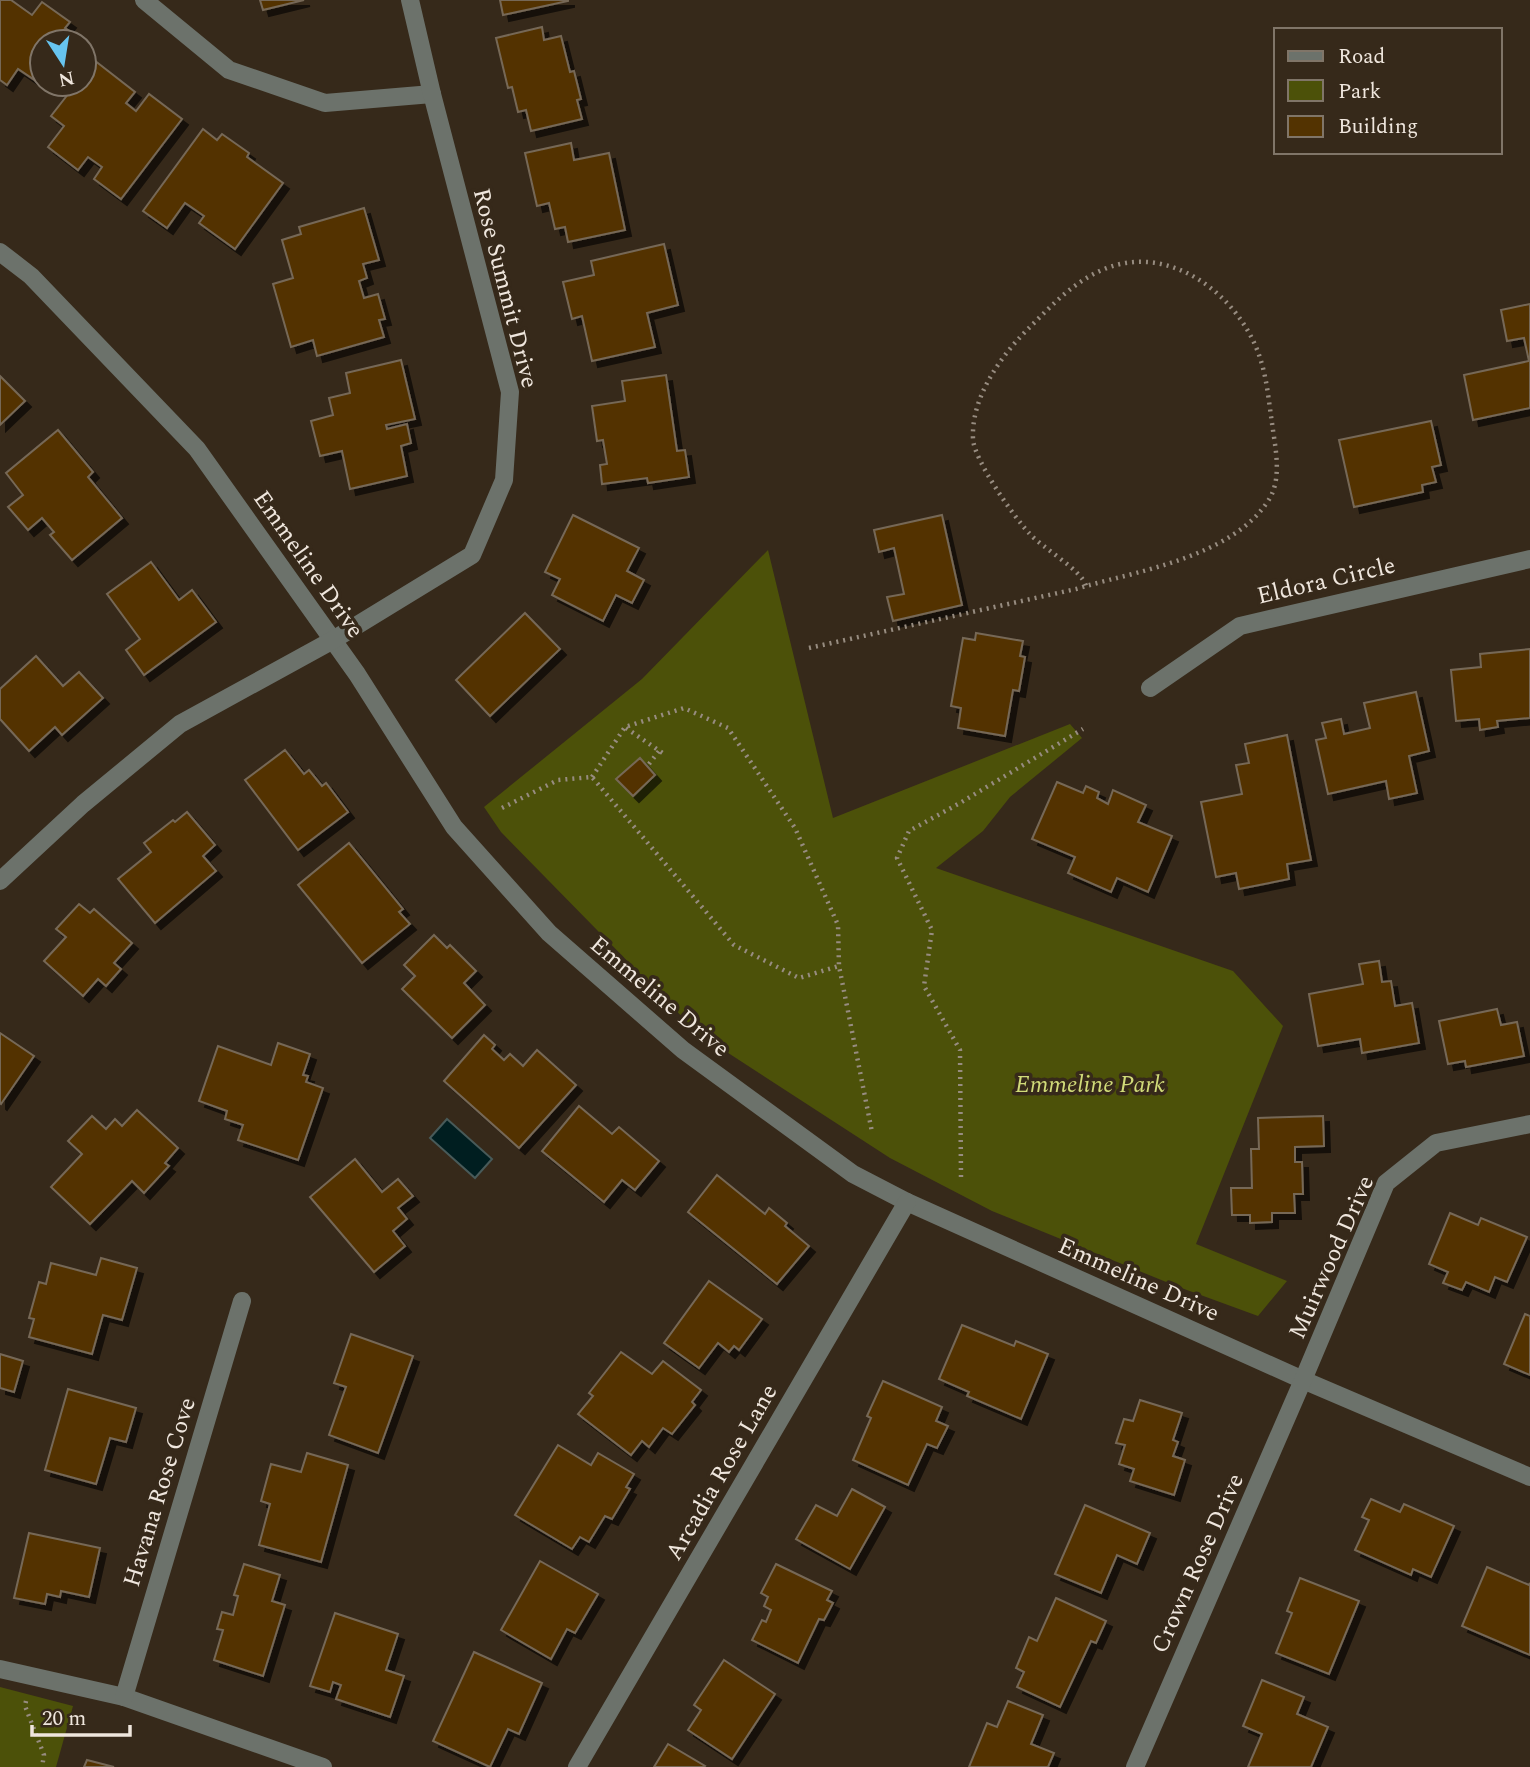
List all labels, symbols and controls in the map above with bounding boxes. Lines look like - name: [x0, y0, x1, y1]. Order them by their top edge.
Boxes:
- north arrow: [28, 28, 98, 98]
- legend: [1274, 28, 1502, 154]
- text: Road: [1338, 41, 1385, 73]
- text: N: [56, 62, 77, 94]
- text: Park: [1338, 76, 1382, 108]
- text: Building: [1338, 111, 1418, 143]
- street label: Rose Summit Drive: [463, 184, 547, 392]
- street label: Emmeline Drive: [244, 483, 373, 646]
- street label: Eldora Circle: [1253, 548, 1399, 614]
- street label: Emmeline Drive: [581, 927, 737, 1066]
- park label: Emmeline Park: [1015, 1067, 1165, 1103]
- street label: Muirwood Drive: [1280, 1170, 1384, 1345]
- street label: Emmeline Drive: [1052, 1228, 1225, 1332]
- street label: Arcadia Rose Lane: [657, 1377, 787, 1568]
- street label: Havana Rose Cove: [114, 1393, 206, 1591]
- street label: Crown Rose Drive: [1142, 1468, 1254, 1659]
- scale bar: [32, 1694, 130, 1738]
- text: 20 m: [42, 1703, 86, 1735]

